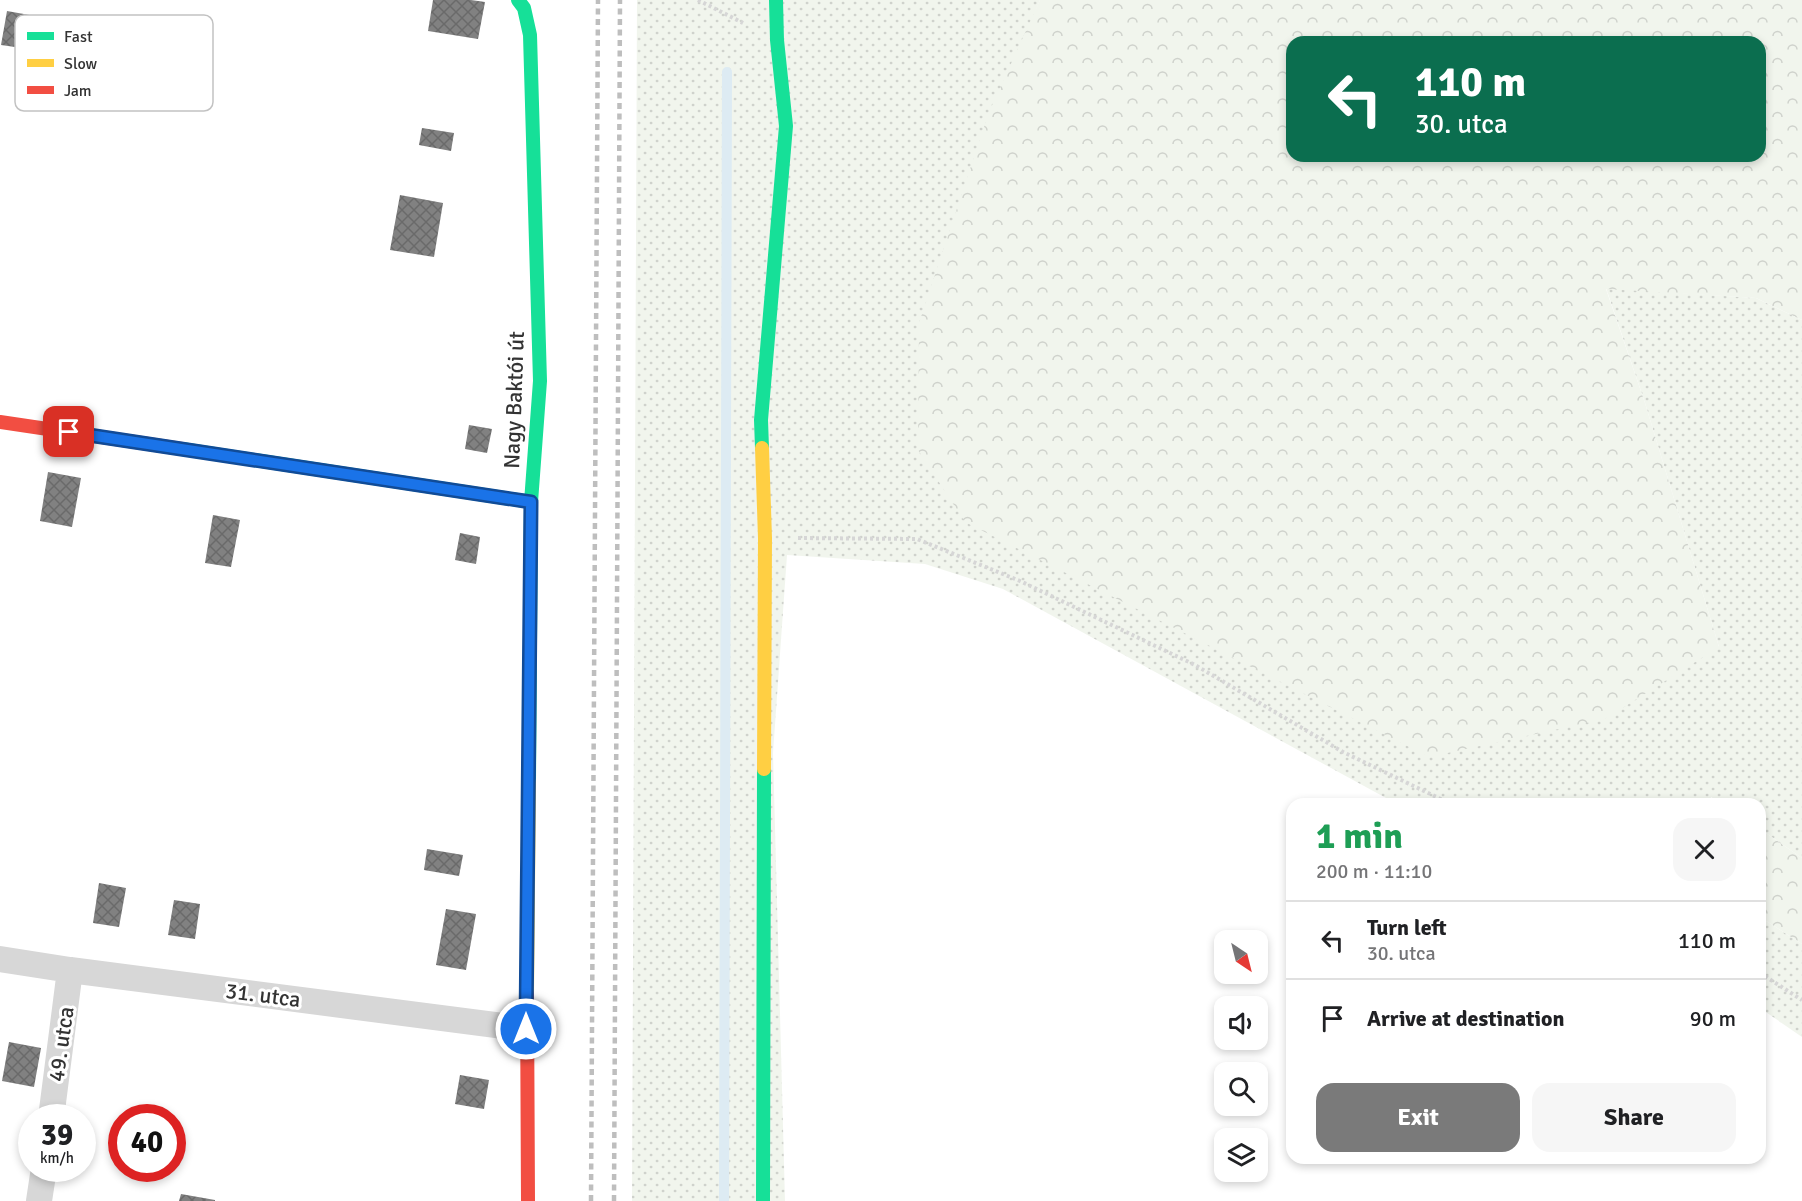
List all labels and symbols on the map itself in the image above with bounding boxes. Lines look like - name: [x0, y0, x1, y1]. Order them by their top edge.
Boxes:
- legend: [15, 15, 213, 111]
- text: Fast: [64, 27, 93, 47]
- text: Slow: [64, 54, 98, 74]
- text: Jam: [64, 81, 92, 101]
- street label: Nagy Baktói út: [498, 330, 530, 469]
- pin: [43, 406, 94, 457]
- north arrow: [1214, 930, 1268, 984]
- street label: 31. utca: [224, 977, 302, 1013]
- position arrow: [494, 997, 558, 1061]
- street label: 49. utca: [42, 1005, 80, 1083]
- speed limit sign: 40: [108, 1104, 186, 1182]

